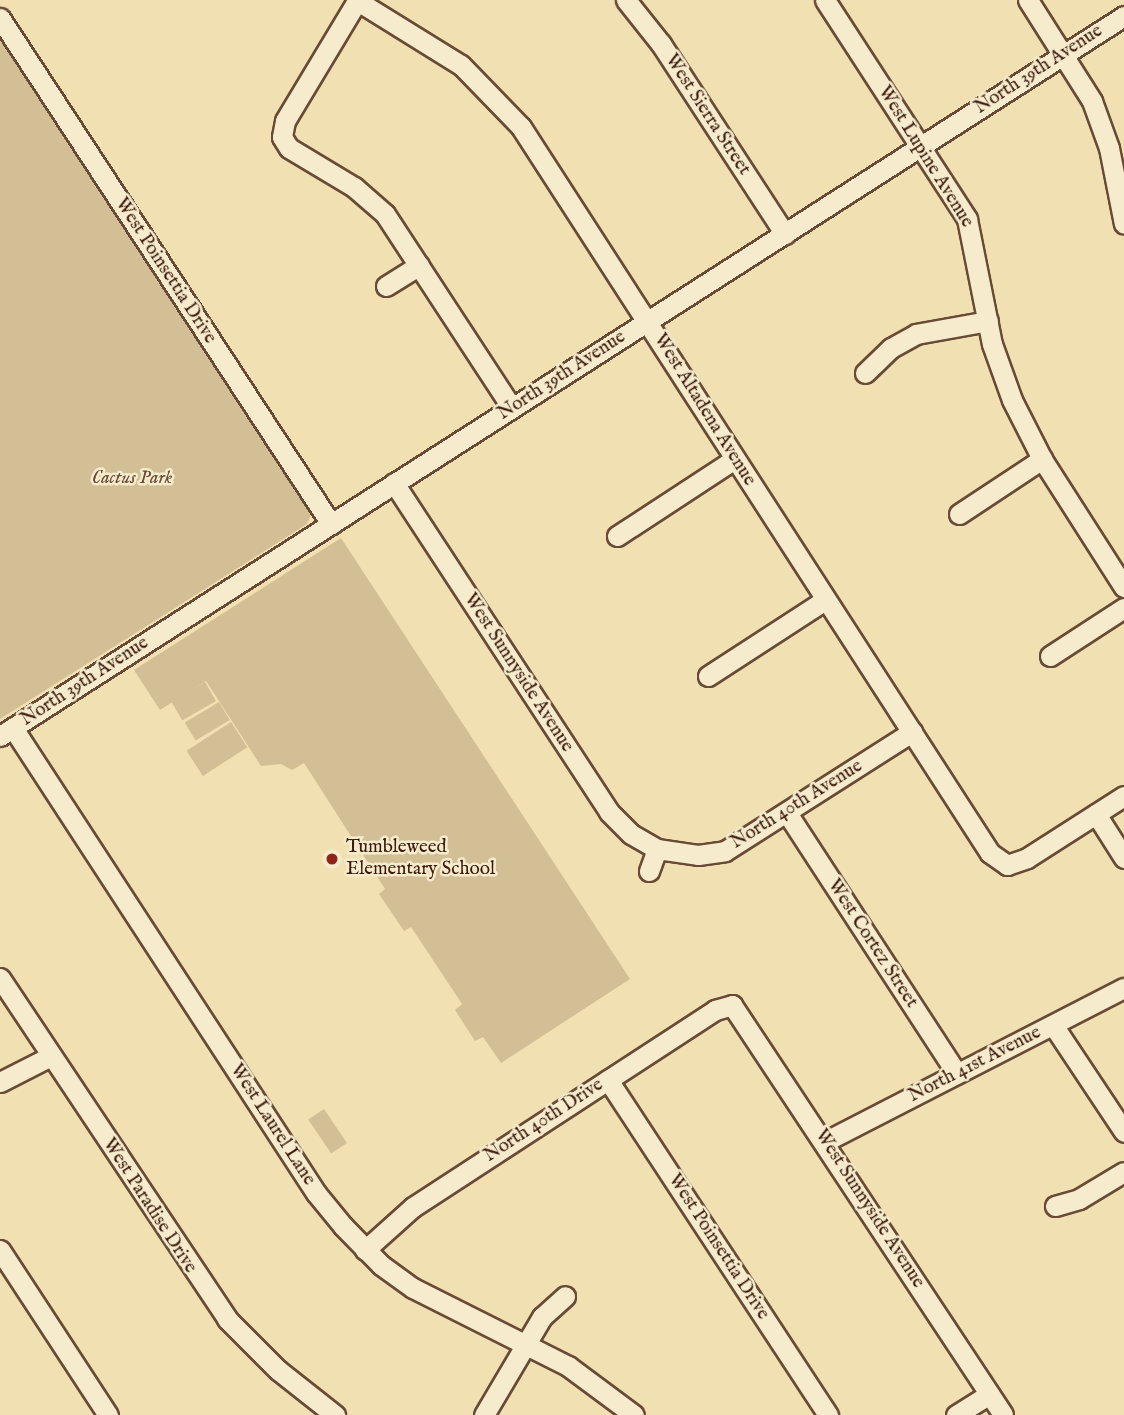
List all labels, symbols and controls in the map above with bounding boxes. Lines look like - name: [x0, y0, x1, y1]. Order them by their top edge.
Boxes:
- street label: North 39th Avenue: [971, 20, 1107, 120]
- street label: West Sierra Street: [659, 50, 755, 180]
- street label: West Lupine Avenue: [872, 82, 978, 232]
- street label: West Poinsettia Drive: [109, 194, 221, 348]
- street label: North 39th Avenue: [494, 326, 630, 426]
- street label: West Altadena Avenue: [648, 330, 760, 490]
- park label: Cactus Park: [92, 468, 172, 490]
- street label: West Sunnyside Avenue: [458, 589, 578, 757]
- street label: North 39th Avenue: [17, 632, 153, 732]
- street label: North 40th Avenue: [727, 755, 867, 855]
- place label: Tumbleweed Elementary School: [346, 837, 495, 881]
- marker: Tumbleweed Elementary School: [324, 851, 340, 867]
- street label: West Cortez Street: [822, 875, 922, 1013]
- street label: North 41st Avenue: [905, 1022, 1045, 1108]
- street label: West Laurel Lane: [224, 1060, 320, 1190]
- street label: North 40th Drive: [480, 1074, 608, 1168]
- street label: West Sunnyside Avenue: [809, 1125, 929, 1293]
- street label: West Paradise Drive: [97, 1134, 201, 1278]
- street label: West Poinsettia Drive: [662, 1170, 774, 1324]

